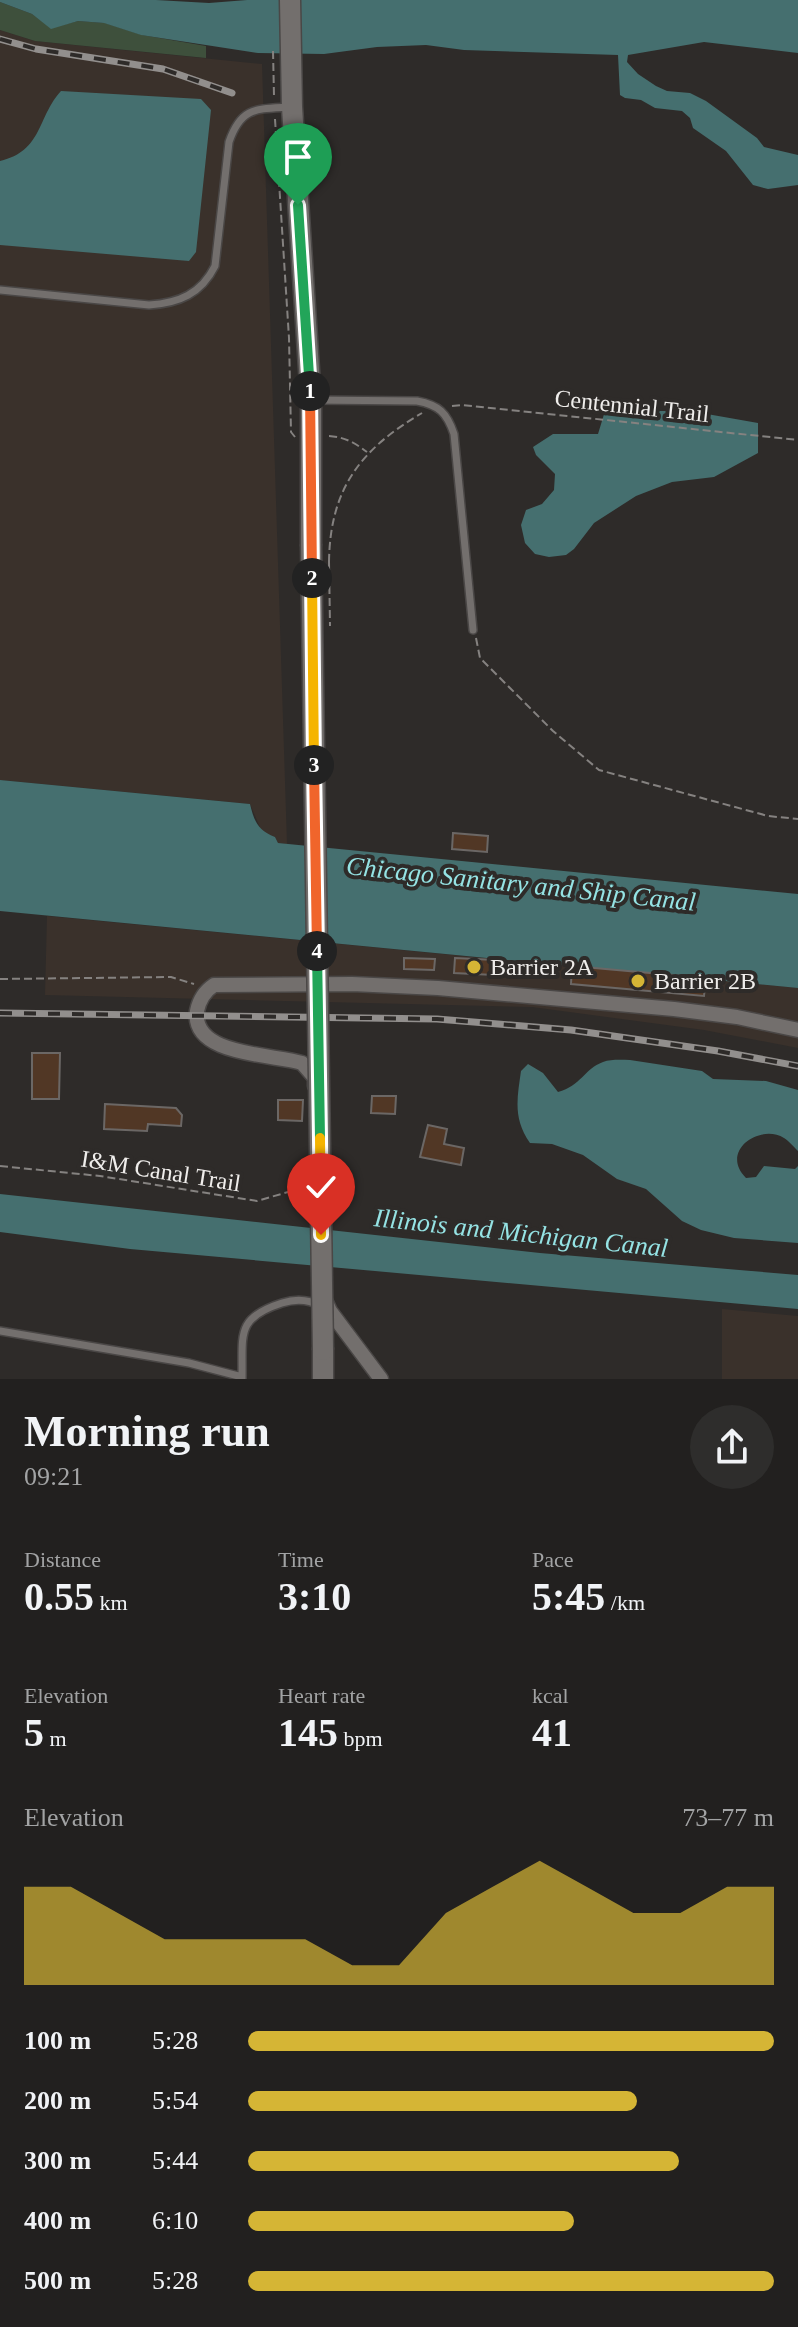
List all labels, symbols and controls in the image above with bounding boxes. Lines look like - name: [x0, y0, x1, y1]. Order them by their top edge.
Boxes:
- pin: [264, 123, 332, 205]
- icon: arrive: [276, 135, 320, 179]
- pin: 1: [290, 371, 330, 411]
- text: 1: [305, 378, 316, 403]
- street label: Centennial Trail: [553, 385, 711, 427]
- pin: 2: [292, 558, 332, 598]
- text: 2: [307, 565, 318, 590]
- pin: 3: [294, 745, 334, 785]
- text: 3: [309, 752, 320, 777]
- water label: Chicago Sanitary and Ship Canal: [345, 851, 697, 917]
- pin: 4: [297, 931, 337, 971]
- text: 4: [312, 938, 323, 963]
- place label: Barrier 2A: [490, 954, 594, 980]
- marker: Barrier 2A: [465, 958, 483, 976]
- place label: Barrier 2B: [654, 968, 756, 994]
- marker: Barrier 2B: [629, 972, 647, 990]
- street label: I&M Canal Trail: [79, 1146, 243, 1197]
- pin: [287, 1153, 355, 1235]
- icon: check: [299, 1165, 343, 1209]
- water label: Illinois and Michigan Canal: [372, 1203, 669, 1263]
- button: share: [690, 1405, 774, 1489]
- text: Morning run: [24, 1407, 270, 1456]
- text: 09:21: [24, 1462, 83, 1491]
- text: Distance: [24, 1547, 101, 1572]
- text: Time: [278, 1547, 324, 1572]
- text: Pace: [532, 1547, 574, 1572]
- text: 0.55: [24, 1574, 94, 1619]
- text: 3:10: [278, 1574, 351, 1619]
- text: 5:45: [532, 1574, 605, 1619]
- text: km: [94, 1590, 128, 1615]
- text: /km: [605, 1590, 645, 1615]
- text: Elevation: [24, 1683, 108, 1708]
- text: Heart rate: [278, 1683, 365, 1708]
- text: kcal: [532, 1683, 569, 1708]
- text: 5: [24, 1710, 44, 1755]
- text: 145: [278, 1710, 338, 1755]
- text: 41: [532, 1710, 572, 1755]
- text: m: [44, 1726, 67, 1751]
- text: bpm: [338, 1726, 383, 1751]
- text: Elevation: [24, 1803, 124, 1832]
- text: 73–77 m: [682, 1803, 774, 1832]
- text: 100 m: [24, 2026, 91, 2055]
- text: 5:28: [152, 2026, 198, 2055]
- text: 200 m: [24, 2086, 91, 2115]
- text: 5:54: [152, 2086, 198, 2115]
- text: 300 m: [24, 2146, 91, 2175]
- text: 5:44: [152, 2146, 198, 2175]
- text: 400 m: [24, 2206, 91, 2235]
- text: 6:10: [152, 2206, 198, 2235]
- text: 500 m: [24, 2266, 91, 2295]
- text: 5:28: [152, 2266, 198, 2295]

